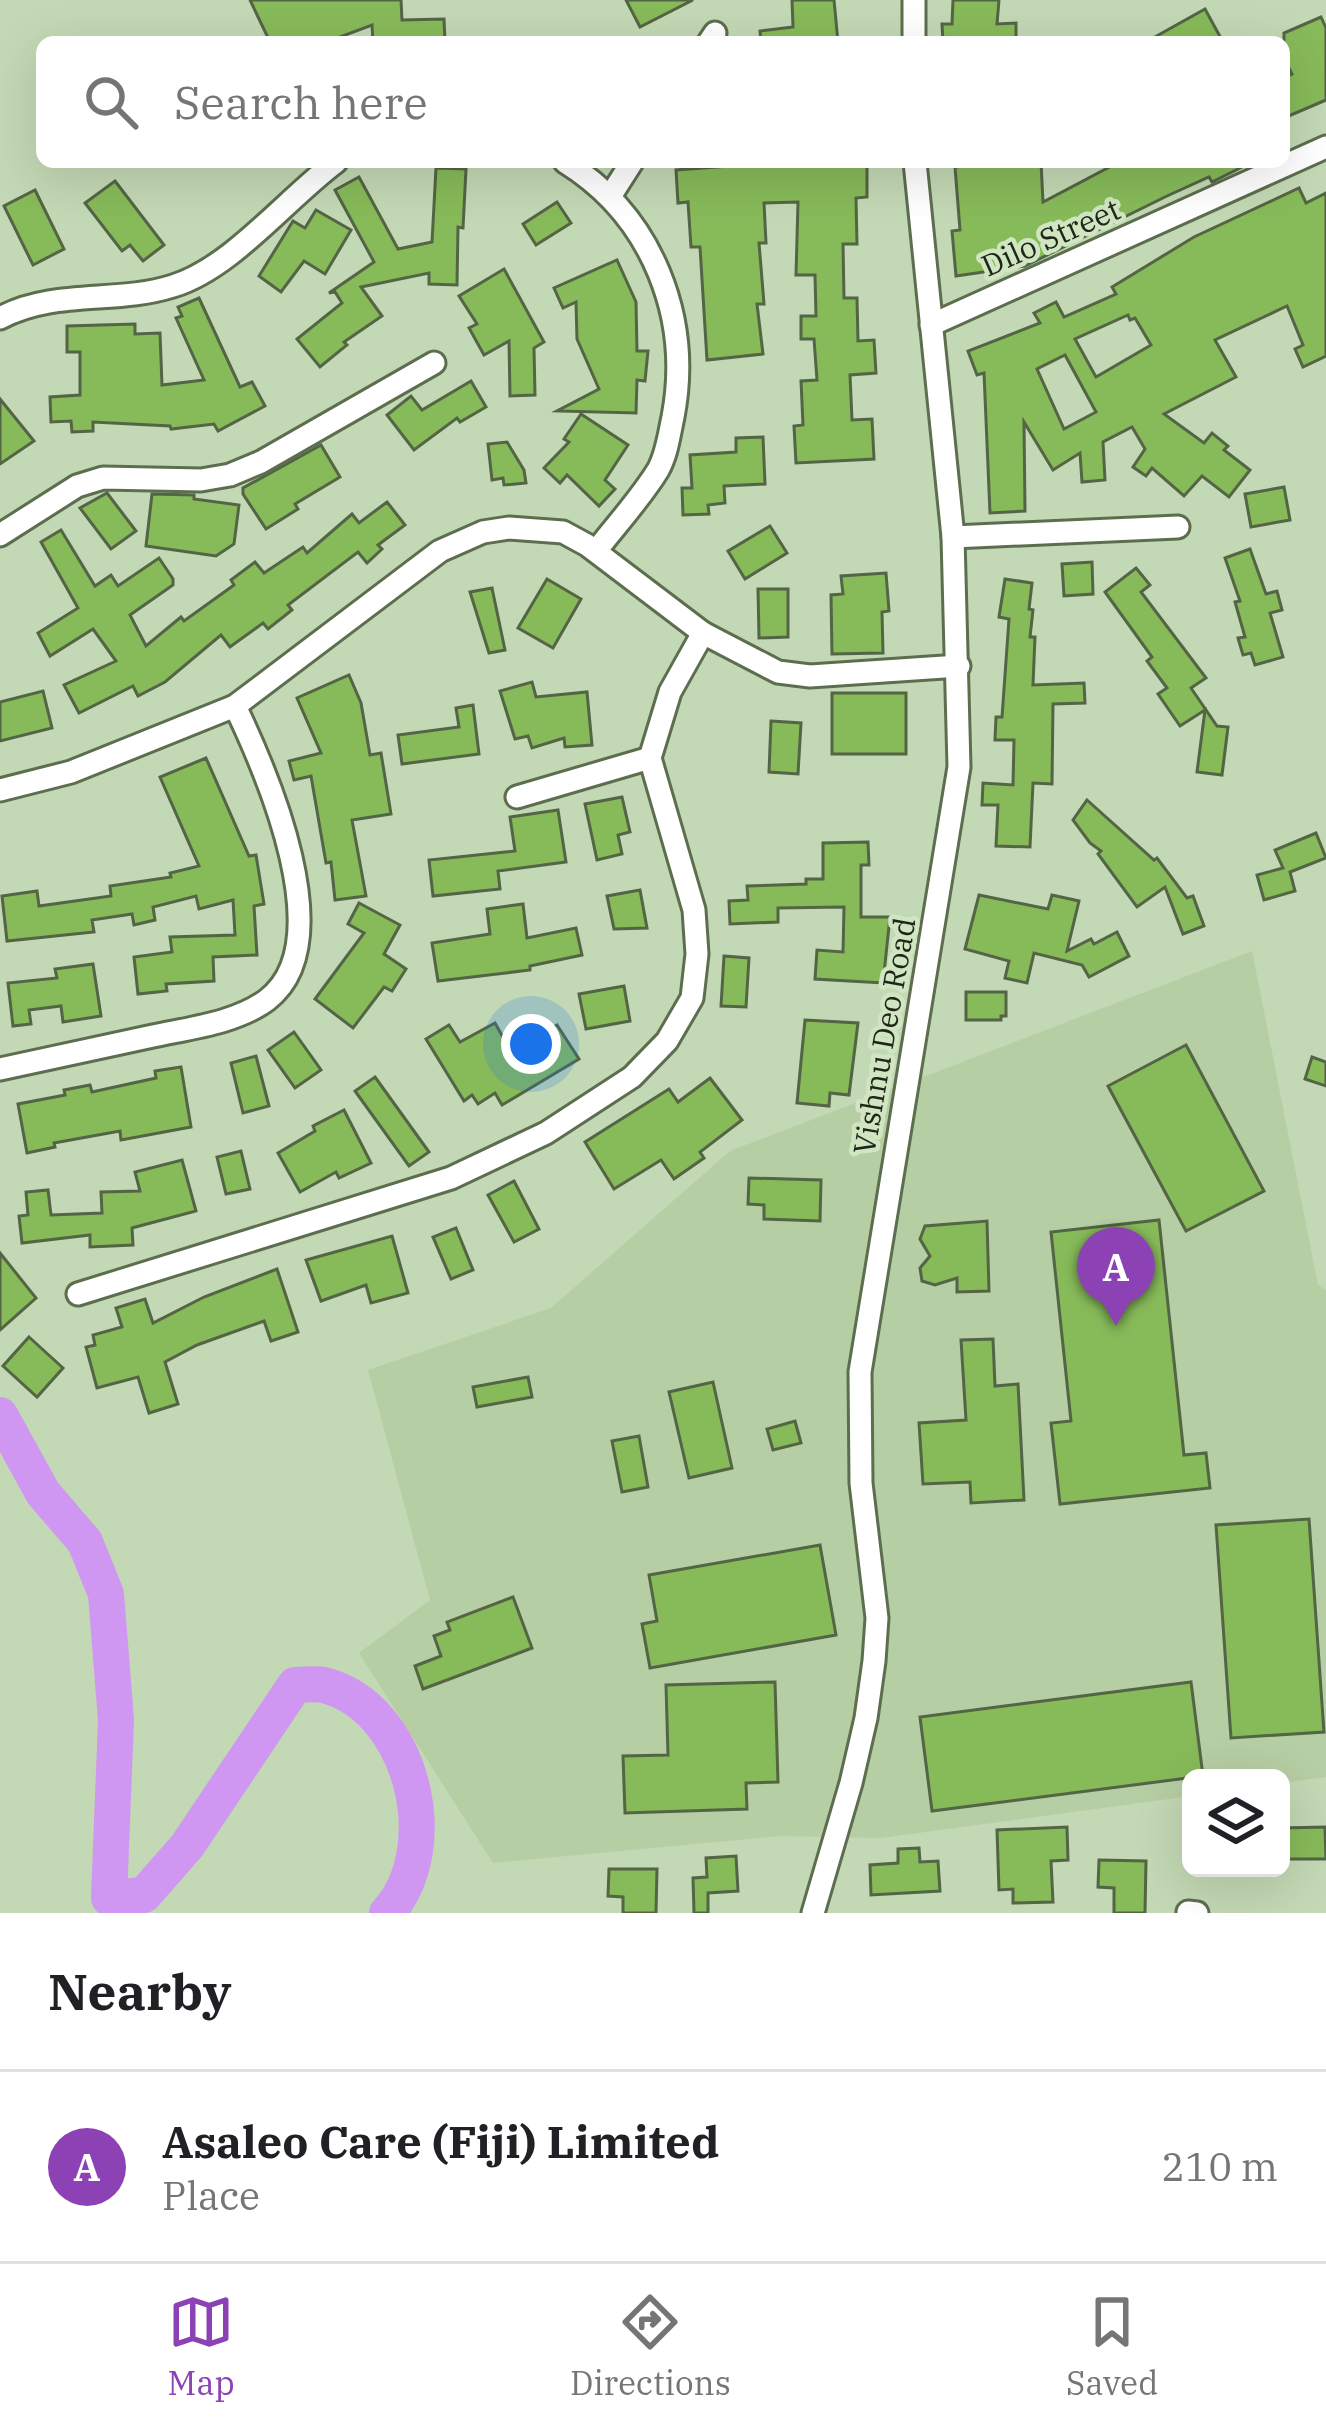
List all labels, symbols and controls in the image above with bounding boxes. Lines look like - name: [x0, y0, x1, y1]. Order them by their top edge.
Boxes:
- search box: [36, 36, 1290, 168]
- icon: search: [78, 69, 144, 135]
- text: Search here: [174, 73, 428, 131]
- street label: Dilo Street: [975, 189, 1126, 284]
- street label: Vishnu Deo Road: [844, 914, 924, 1157]
- your location: [501, 1014, 561, 1074]
- pin: A: [1077, 1227, 1155, 1326]
- map controls: [1182, 1769, 1290, 1877]
- button: layers: [1182, 1769, 1290, 1877]
- text: Nearby: [48, 1958, 232, 2024]
- text: Asaleo Care (Fiji) Limited: [162, 2112, 719, 2170]
- text: A: [73, 2141, 101, 2192]
- text: 210 m: [1162, 2141, 1278, 2192]
- text: Place: [162, 2170, 260, 2221]
- tab: Map: [168, 2289, 235, 2404]
- tab: Directions: [570, 2289, 731, 2404]
- tab: Saved: [1066, 2289, 1158, 2404]

